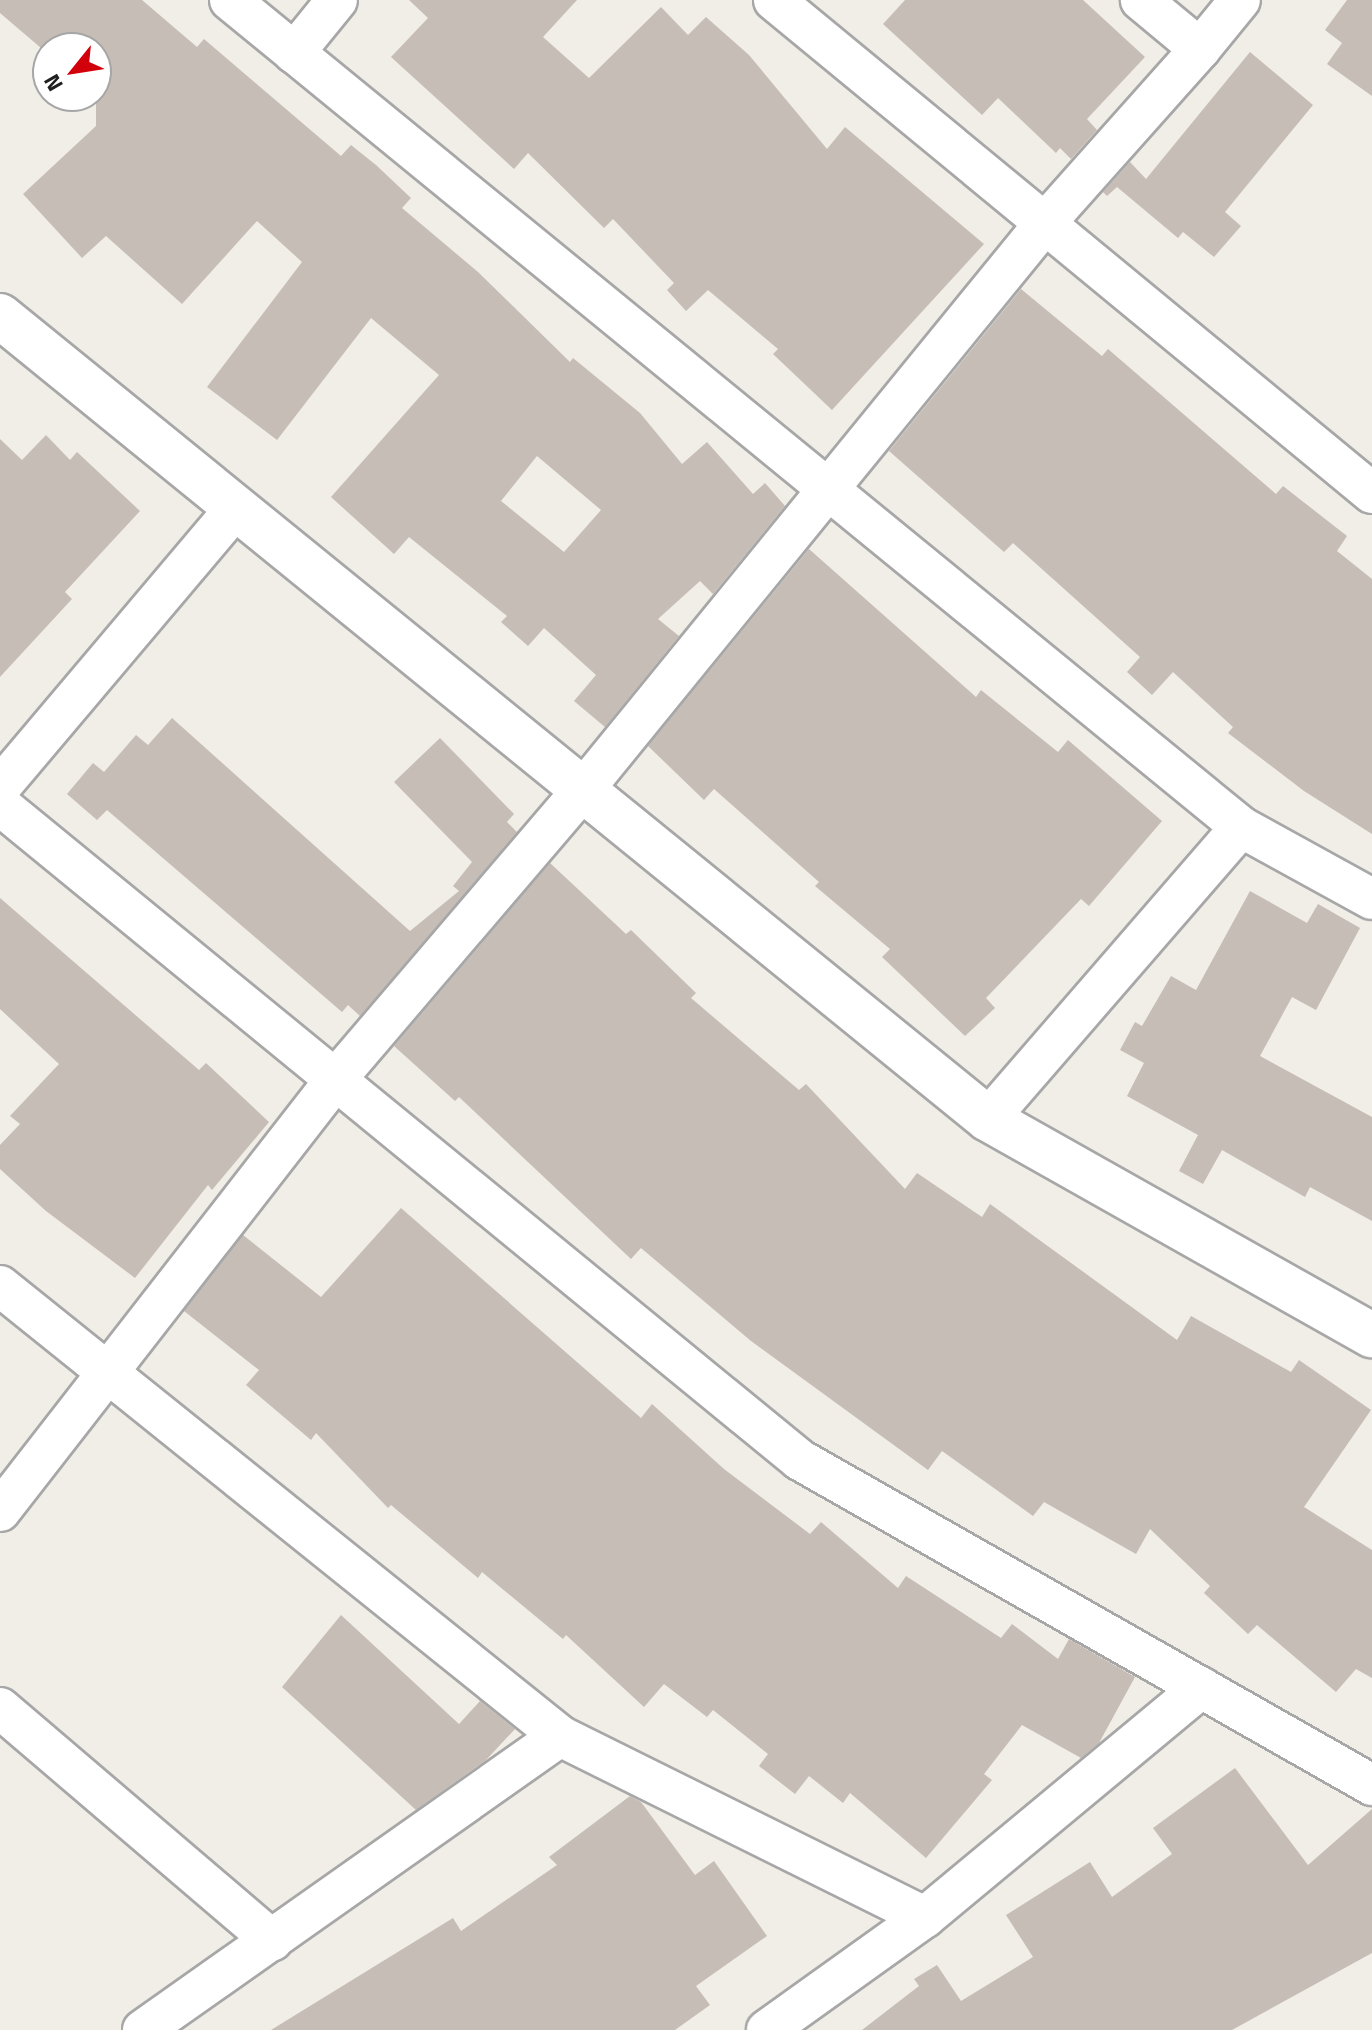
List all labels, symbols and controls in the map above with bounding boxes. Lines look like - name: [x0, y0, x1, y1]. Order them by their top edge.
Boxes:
- north arrow: [32, 32, 112, 112]
- text: N: [34, 68, 71, 98]

